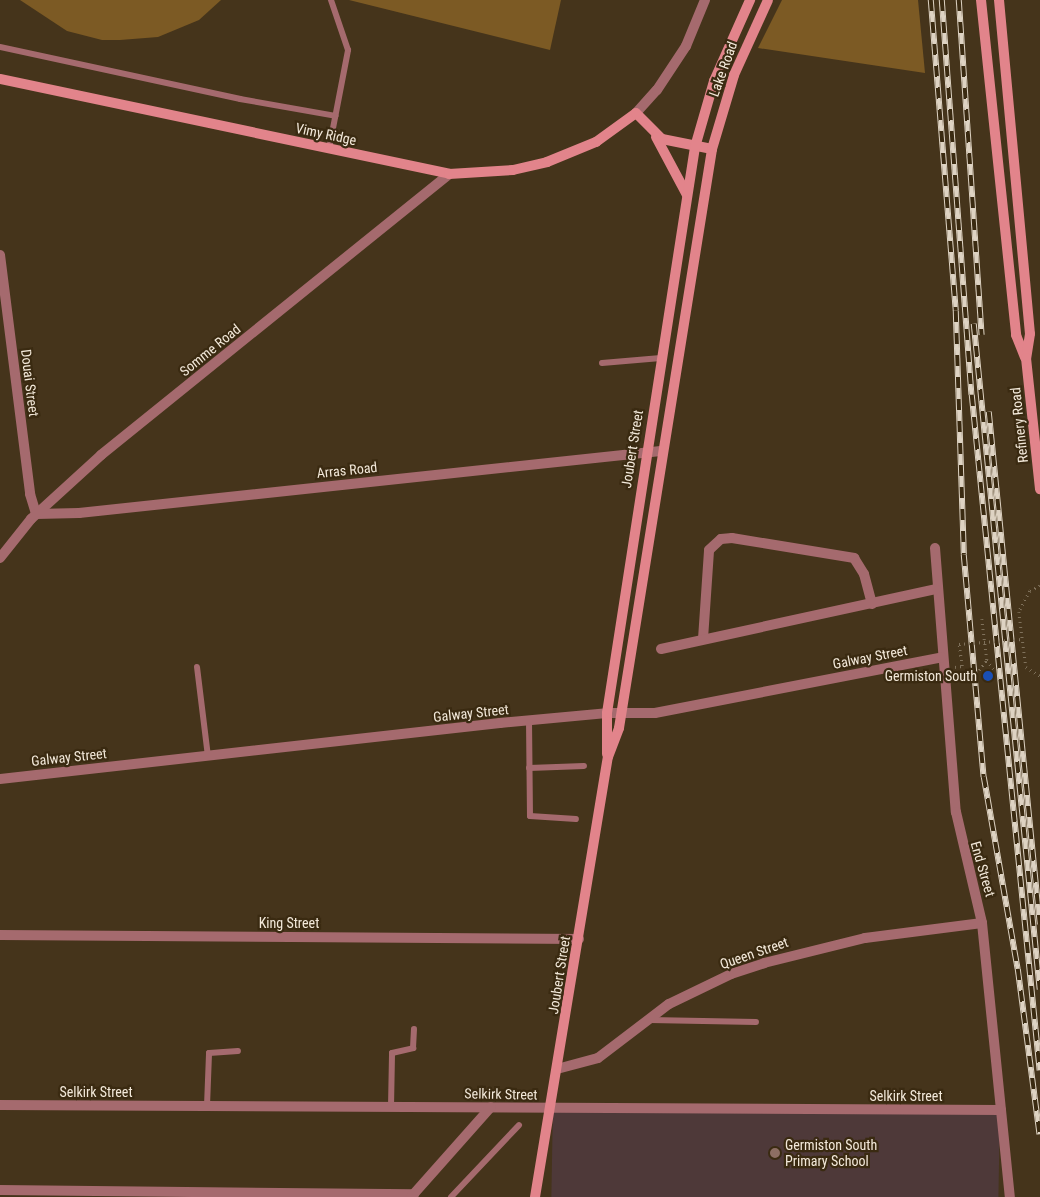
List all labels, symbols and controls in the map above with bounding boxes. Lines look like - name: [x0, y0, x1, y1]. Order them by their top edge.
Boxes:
- street label: Lake Road: [705, 39, 741, 99]
- street label: Vimy Ridge: [294, 119, 358, 149]
- street label: Somme Road: [176, 320, 244, 380]
- street label: Douai Street: [18, 348, 42, 418]
- street label: Refinery Road: [1007, 386, 1031, 464]
- street label: Joubert Street: [618, 409, 646, 489]
- street label: Arras Road: [316, 458, 378, 482]
- street label: Galway Street: [831, 642, 909, 672]
- place label: Germiston South: [885, 668, 977, 684]
- marker: Germiston South: [981, 669, 995, 683]
- street label: Galway Street: [432, 701, 510, 725]
- street label: Galway Street: [30, 745, 108, 769]
- street label: End Street: [967, 839, 999, 899]
- street label: King Street: [259, 915, 319, 931]
- street label: Queen Street: [718, 933, 790, 973]
- street label: Joubert Street: [545, 935, 573, 1015]
- street label: Selkirk Street: [59, 1084, 133, 1100]
- street label: Selkirk Street: [464, 1085, 538, 1103]
- street label: Selkirk Street: [869, 1088, 943, 1104]
- place label: Germiston South Primary School: [785, 1137, 877, 1170]
- marker: Germiston South Primary School: [769, 1147, 781, 1159]

